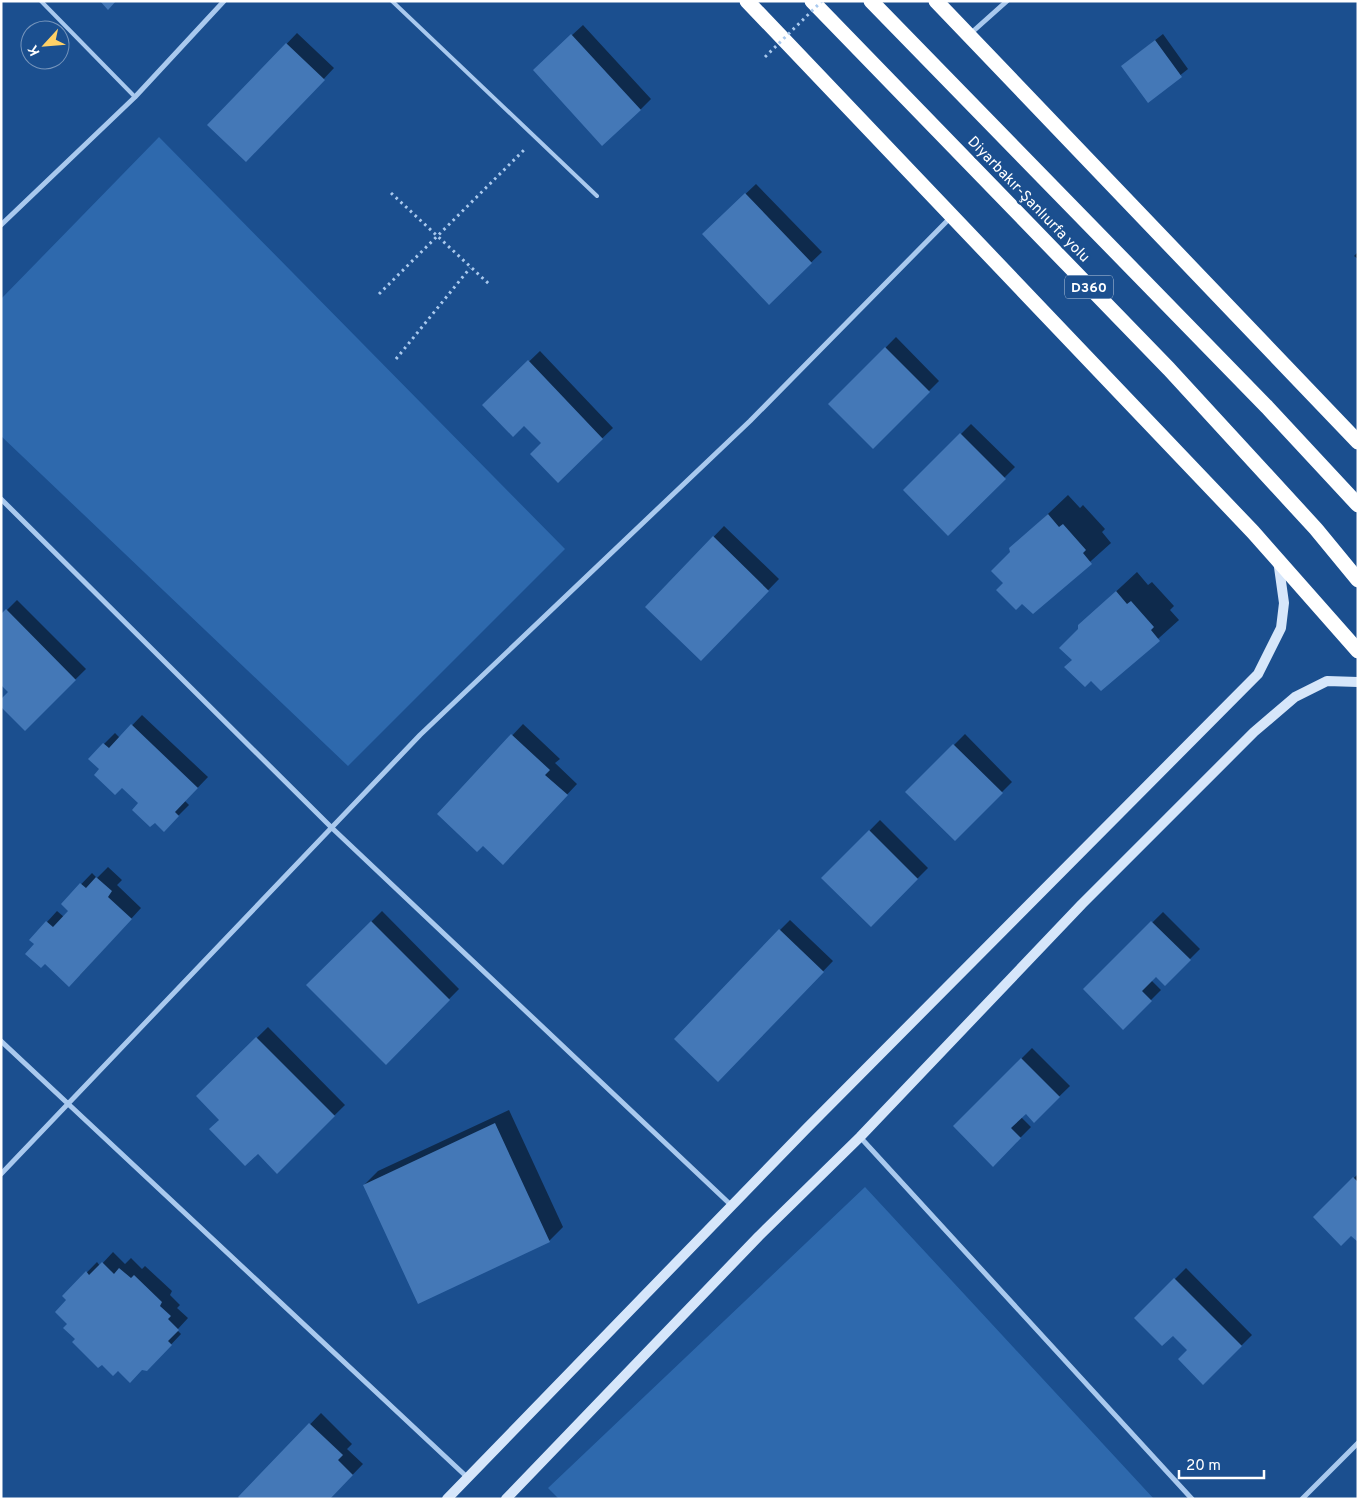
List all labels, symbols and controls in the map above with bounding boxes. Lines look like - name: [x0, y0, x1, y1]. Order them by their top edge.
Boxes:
- north arrow: [20, 20, 70, 70]
- text: K: [25, 42, 44, 58]
- street label: Diyarbakır-Şanlıurfa yolu: [963, 133, 1093, 267]
- road number: D360: [1065, 276, 1113, 298]
- scale bar: [1179, 1448, 1264, 1480]
- text: 20 m: [1186, 1457, 1221, 1476]

